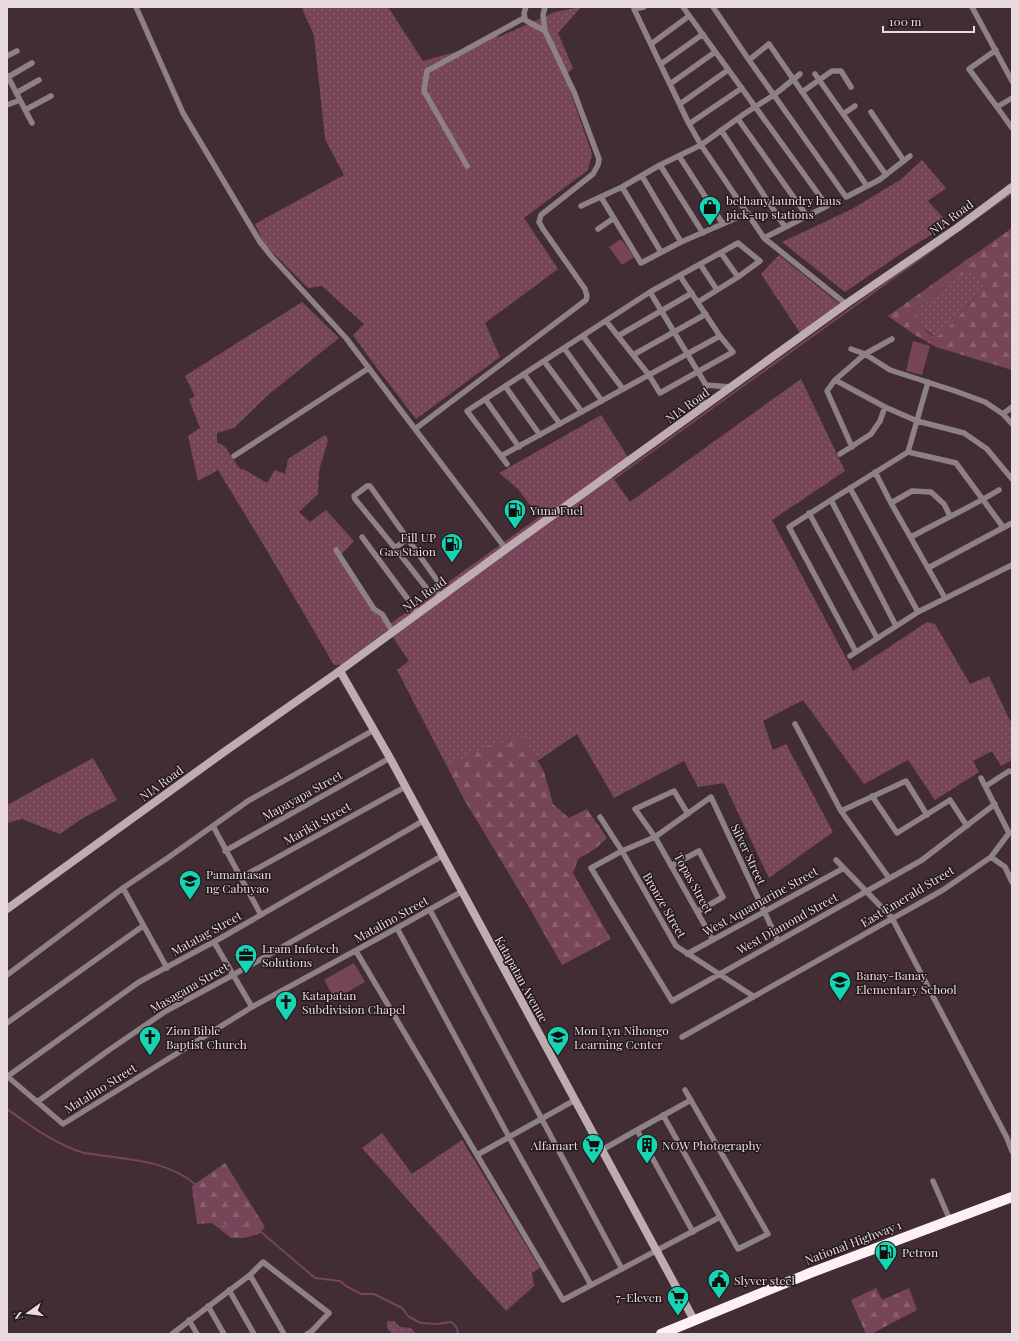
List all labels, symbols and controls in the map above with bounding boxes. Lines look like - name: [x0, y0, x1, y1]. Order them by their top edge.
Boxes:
- scale bar: [883, 8, 974, 34]
- text: 100 m: [889, 13, 922, 29]
- place label: bethany laundry haus pick-up stations: [726, 192, 841, 222]
- shop icon: bethany laundry haus pick-up stations: [697, 194, 723, 227]
- street label: NIA Road: [926, 196, 976, 238]
- street label: NIA Road: [662, 384, 712, 426]
- fuel station icon: Yuna Fuel: [502, 497, 528, 530]
- place label: Yuna Fuel: [529, 502, 584, 518]
- place label: Fill UP Gas Staion: [379, 529, 436, 559]
- fuel station icon: Fill UP Gas Staion: [439, 531, 465, 564]
- street label: NIA Road: [399, 573, 449, 615]
- street label: NIA Road: [136, 762, 186, 804]
- street label: Mapayapa Street: [259, 766, 346, 824]
- street label: Marikit Street: [281, 798, 354, 848]
- street label: Silver Street: [728, 821, 770, 888]
- street label: Topas Street: [671, 850, 718, 917]
- street label: East Emerald Street: [857, 861, 957, 930]
- street label: West Aquamarine Street: [699, 862, 821, 940]
- place label: Pamantasan ng Cabuyao: [206, 866, 271, 896]
- school or university icon: Pamantasan ng Cabuyao: [177, 868, 203, 901]
- street label: Bronze Street: [640, 869, 691, 941]
- street label: West Diamond Street: [733, 888, 841, 958]
- street label: Matalino Street: [351, 892, 432, 946]
- street label: Matatag Street: [168, 907, 245, 959]
- street label: Katapatan Avenue: [492, 933, 552, 1025]
- place label: Lram Infotech Solutions: [262, 940, 339, 970]
- office icon: Lram Infotech Solutions: [233, 942, 259, 975]
- street label: Masagana Street: [147, 958, 232, 1016]
- place label: Banay-Banay Elementary School: [856, 967, 957, 997]
- school or university icon: Banay-Banay Elementary School: [827, 969, 853, 1002]
- place label: Katapatan Subdivision Chapel: [302, 987, 406, 1017]
- church icon: Katapatan Subdivision Chapel: [273, 989, 299, 1022]
- place label: Zion Bible Baptist Church: [166, 1022, 247, 1052]
- place label: Mon Lyn Nihongo Learning Center: [574, 1022, 669, 1052]
- church icon: Zion Bible Baptist Church: [137, 1024, 163, 1057]
- school or university icon: Mon Lyn Nihongo Learning Center: [545, 1024, 571, 1057]
- street label: Matalino Street: [61, 1059, 140, 1117]
- supermarket icon: Alfamart: [580, 1132, 606, 1165]
- building icon: NOW Photography: [634, 1132, 660, 1165]
- place label: Alfamart: [530, 1137, 579, 1153]
- place label: NOW Photography: [662, 1137, 762, 1153]
- street label: National Highway 1: [802, 1216, 904, 1268]
- fuel station icon: Petron: [873, 1239, 899, 1272]
- place label: Petron: [902, 1244, 938, 1260]
- public building icon: Slyver steel: [706, 1267, 732, 1300]
- place label: Slyver steel: [734, 1272, 796, 1288]
- supermarket icon: 7-Eleven: [665, 1284, 691, 1317]
- place label: 7-Eleven: [616, 1289, 662, 1305]
- north arrow: [8, 1293, 48, 1333]
- text: N: [10, 1310, 26, 1321]

